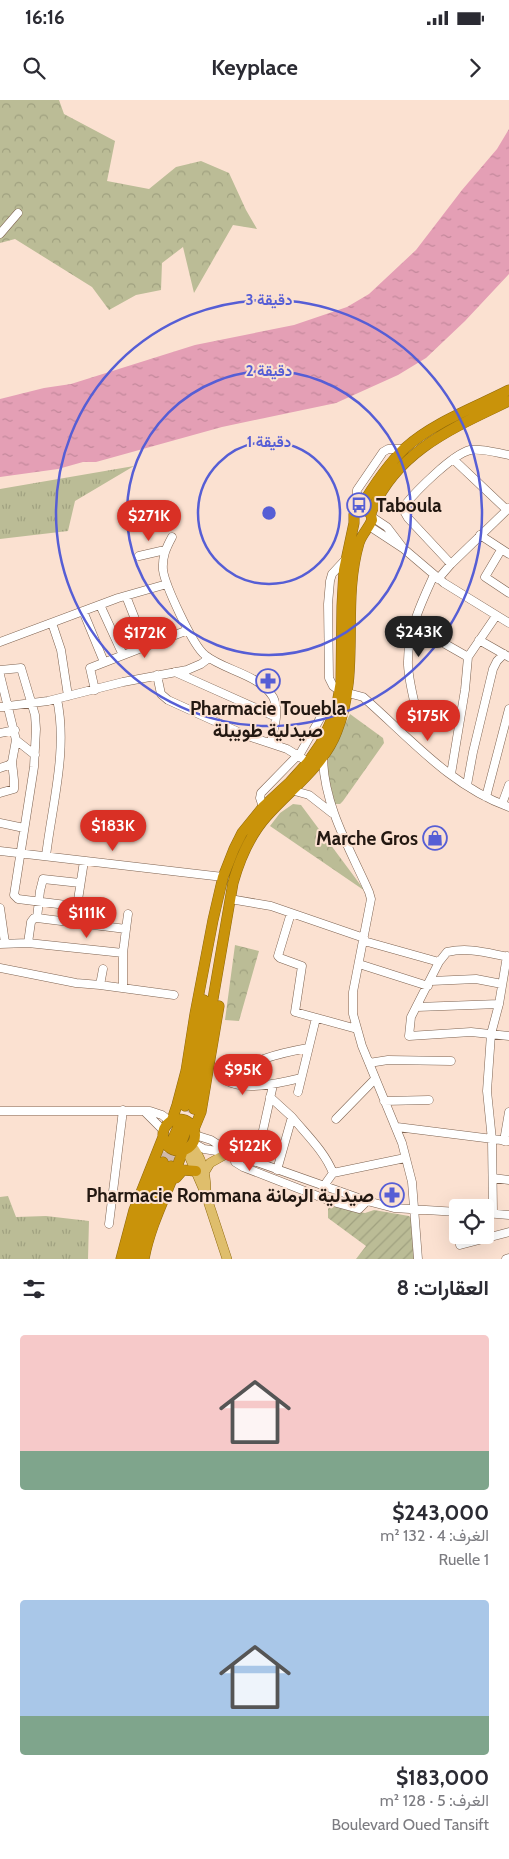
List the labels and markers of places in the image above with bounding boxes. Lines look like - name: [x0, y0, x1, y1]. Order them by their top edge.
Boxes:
- bus stop icon: Taboula: [346, 492, 372, 518]
- place label: Taboula: [376, 494, 442, 517]
- pin: $271K: [114, 500, 184, 542]
- centre of rings: [260, 504, 278, 522]
- pin: $172K: [110, 616, 180, 659]
- pin: $243K: [384, 616, 454, 658]
- pharmacy icon: Pharmacie Touebla صيدلية طويبلة: [255, 668, 281, 694]
- place label: Pharmacie Touebla صيدلية طويبلة: [190, 697, 347, 743]
- pin: $175K: [393, 700, 463, 742]
- pin: $183K: [78, 810, 148, 852]
- shop icon: Marche Gros: [422, 825, 448, 851]
- place label: Marche Gros: [316, 827, 418, 850]
- pin: $111K: [52, 896, 122, 939]
- pin: $95K: [213, 1054, 273, 1096]
- pin: $122K: [215, 1130, 285, 1172]
- pharmacy icon: Pharmacie Rommana صيدلية الرمانة: [379, 1182, 405, 1208]
- place label: Pharmacie Rommana صيدلية الرمانة: [86, 1184, 374, 1208]

